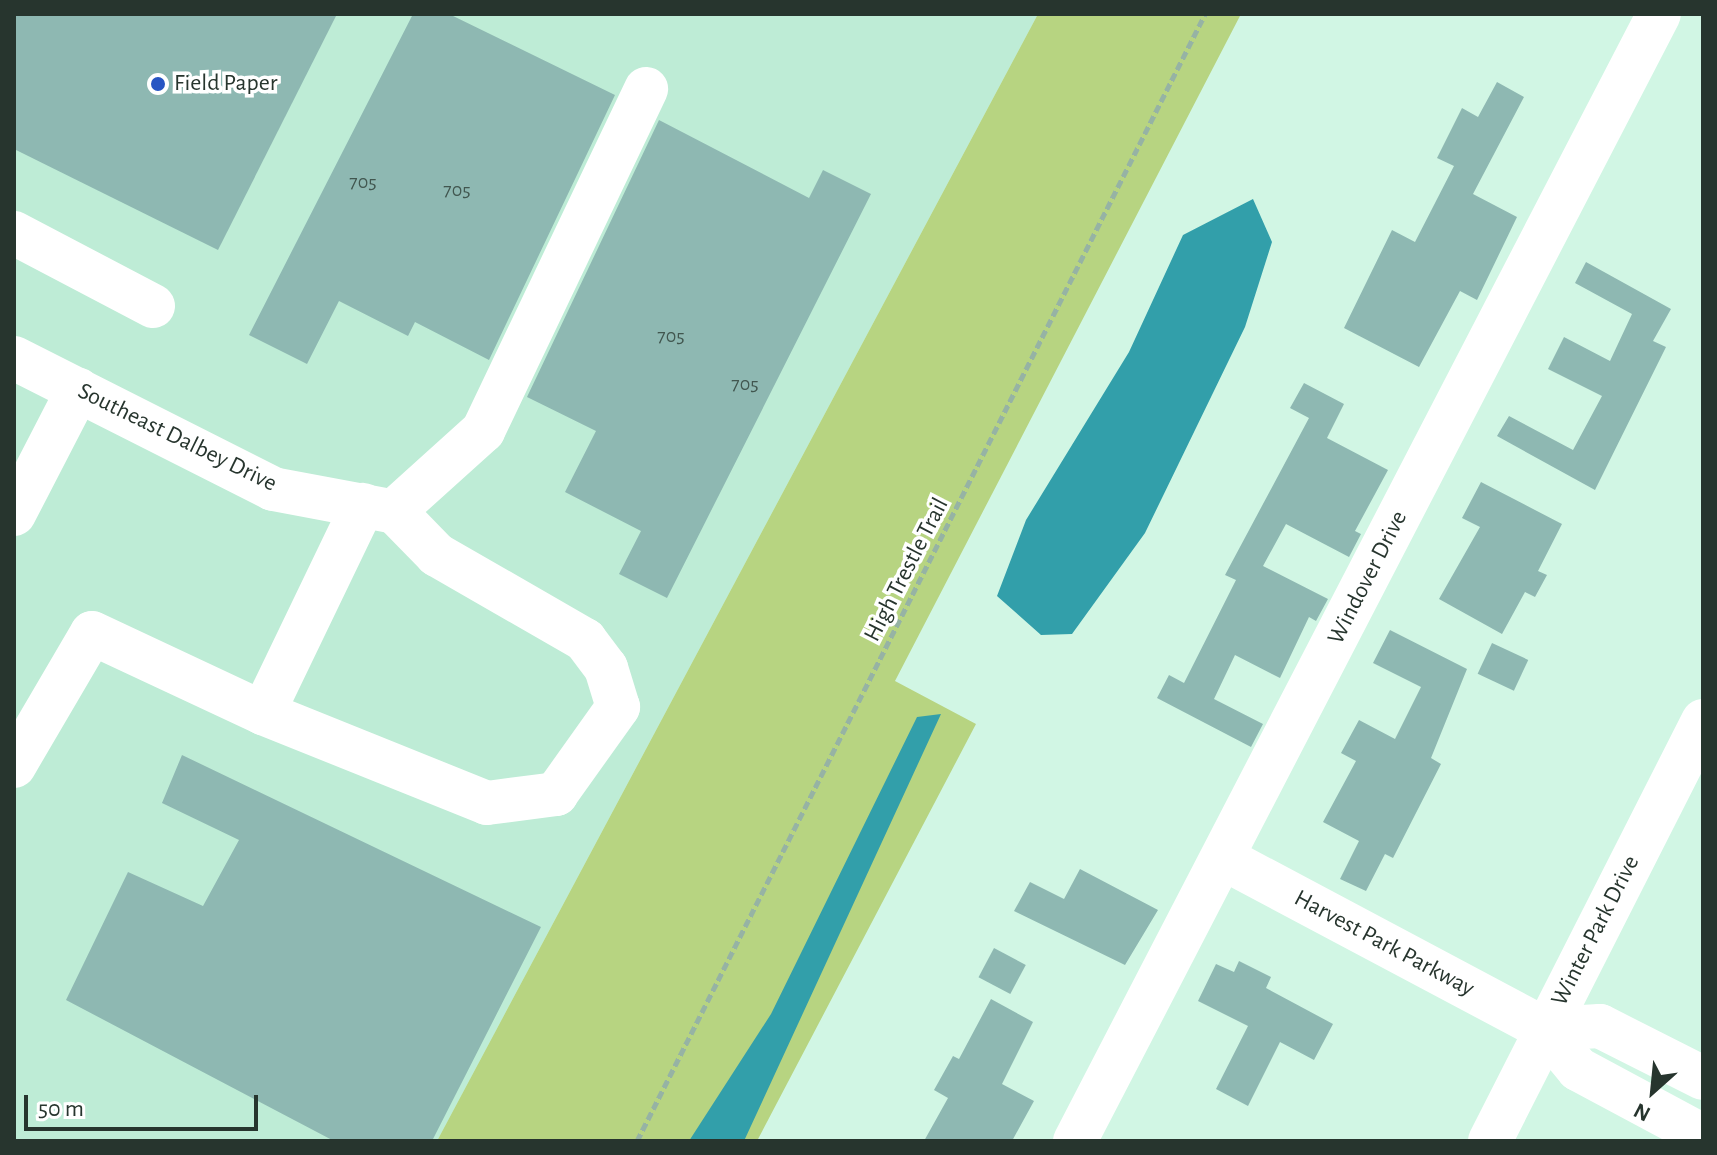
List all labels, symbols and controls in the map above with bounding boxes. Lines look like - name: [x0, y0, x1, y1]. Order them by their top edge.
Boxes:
- place label: Field Paper: [174, 70, 278, 98]
- marker: Field Paper: [149, 75, 167, 93]
- house number: 705: [349, 170, 377, 194]
- house number: 705: [443, 178, 471, 202]
- house number: 705: [657, 324, 685, 348]
- house number: 705: [731, 372, 759, 396]
- street label: Southeast Dalbey Drive: [73, 377, 281, 499]
- street label: High Trestle Trail: [858, 493, 956, 647]
- street label: Windover Drive: [1322, 506, 1414, 650]
- street label: Winter Park Drive: [1546, 851, 1646, 1011]
- street label: Harvest Park Parkway: [1289, 884, 1479, 1004]
- north arrow: [1613, 1051, 1693, 1131]
- scale bar: [28, 1079, 262, 1129]
- text: 50 m: [38, 1097, 84, 1121]
- text: N: [1630, 1099, 1654, 1126]

